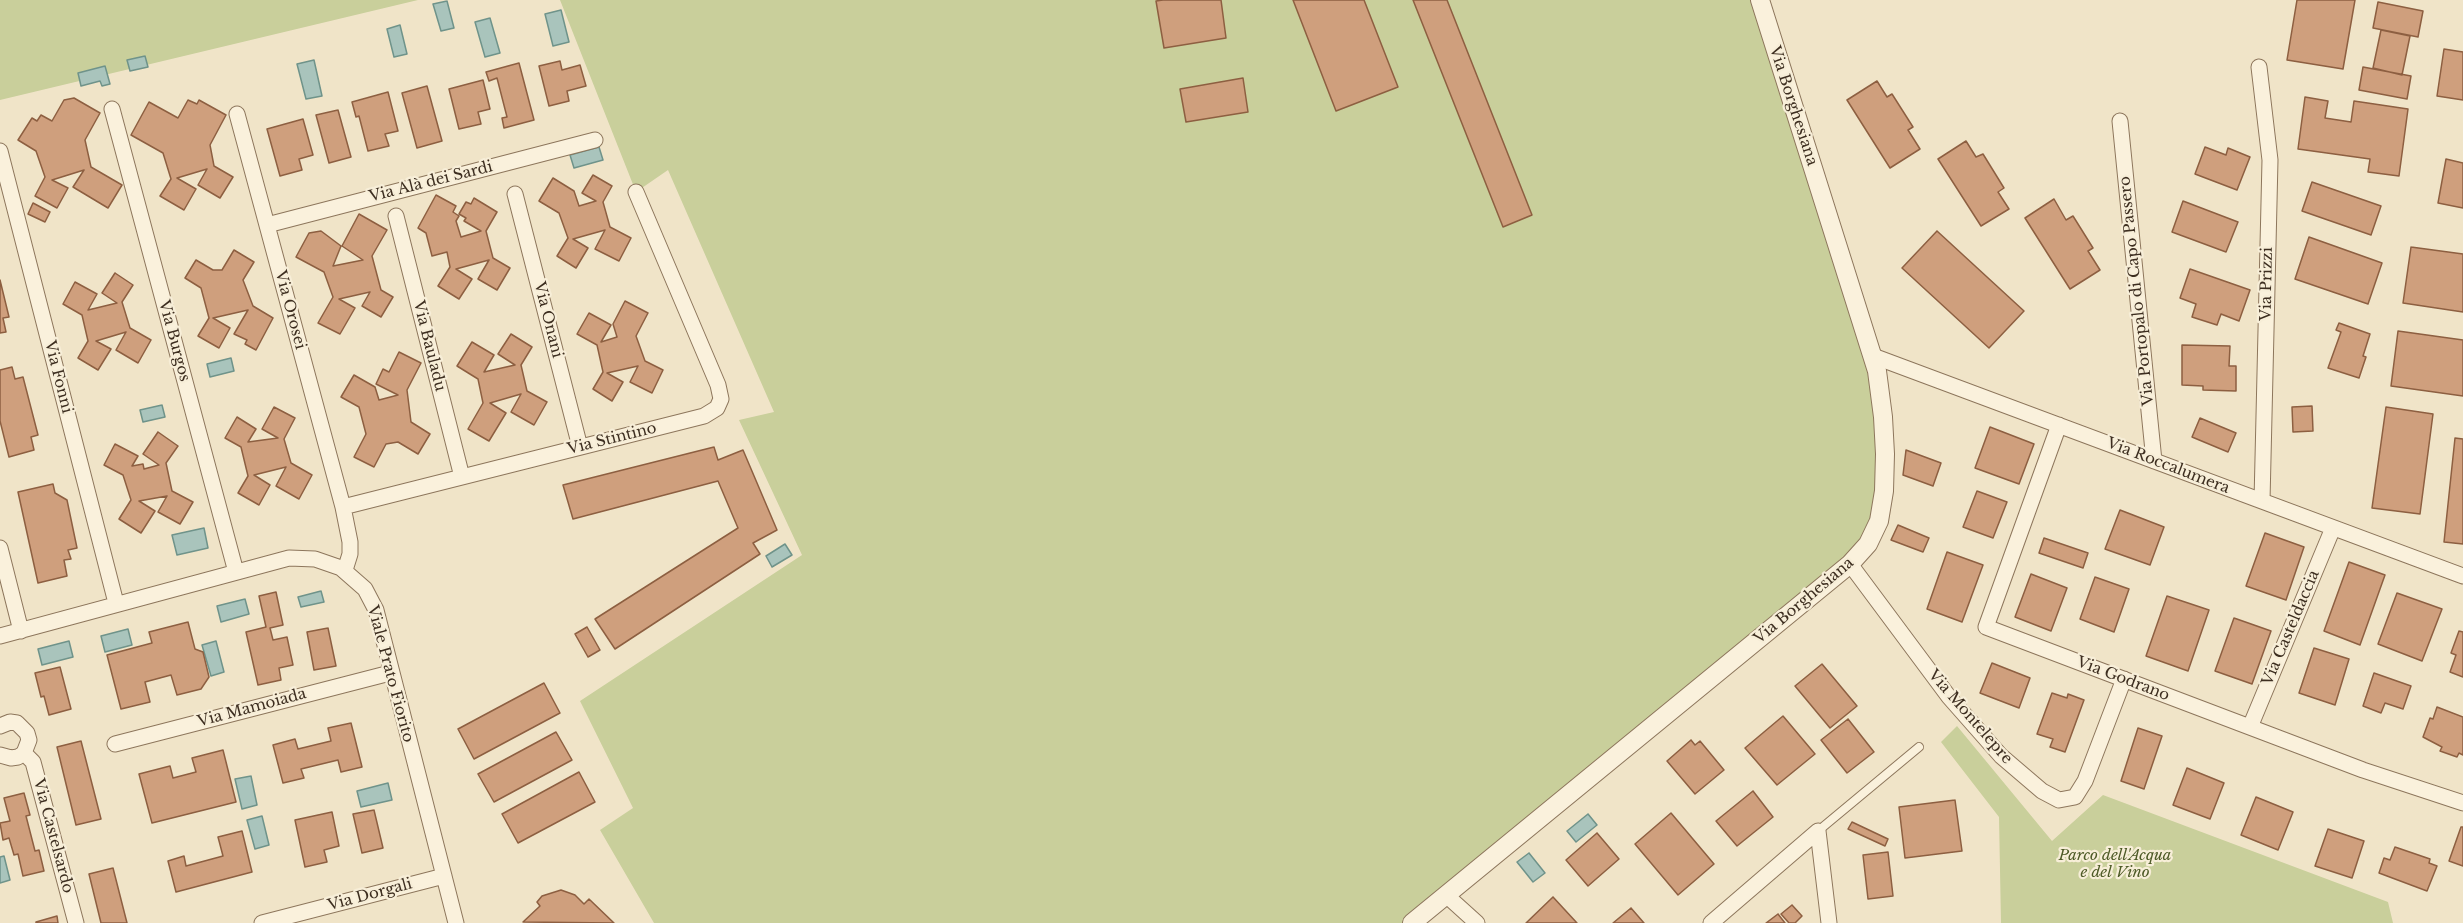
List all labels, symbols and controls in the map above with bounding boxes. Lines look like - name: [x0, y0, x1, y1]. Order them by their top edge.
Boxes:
- street label: Via Borghesiana: [1765, 44, 1821, 168]
- street label: Via Alà dei Sardi: [367, 158, 495, 206]
- street label: Via Portopalo di Capo Passero: [2116, 175, 2158, 407]
- street label: Via Prizzi: [2257, 247, 2277, 321]
- street label: Via Orosei: [271, 269, 309, 351]
- street label: Via Onani: [530, 280, 566, 360]
- street label: Via Burgos: [154, 298, 194, 384]
- street label: Via Bauladu: [409, 299, 449, 393]
- street label: Via Fonni: [40, 339, 76, 415]
- street label: Via Stintino: [566, 419, 658, 459]
- street label: Via Roccalumera: [2104, 434, 2232, 498]
- street label: Via Borghesiana: [1750, 554, 1858, 648]
- street label: Via Casteldaccia: [2259, 568, 2323, 688]
- street label: Viale Prato Fiorito: [363, 604, 417, 744]
- street label: Via Godrano: [2074, 653, 2172, 705]
- street label: Via Montelepre: [1924, 666, 2016, 768]
- street label: Via Mamoiada: [196, 685, 308, 731]
- street label: Via Castelsardo: [29, 777, 77, 895]
- park label: Parco dell'Acqua e del Vino: [2059, 847, 2171, 882]
- street label: Via Dorgali: [326, 875, 414, 915]

